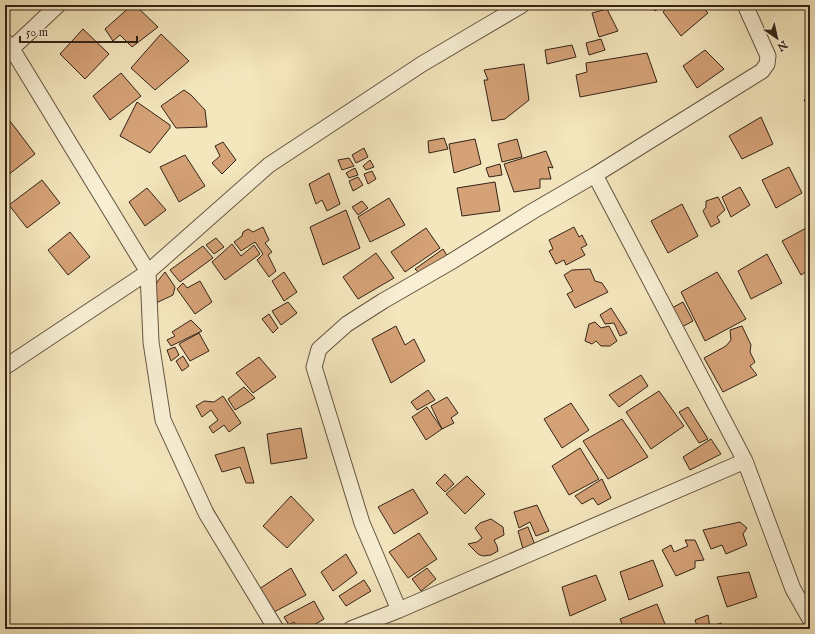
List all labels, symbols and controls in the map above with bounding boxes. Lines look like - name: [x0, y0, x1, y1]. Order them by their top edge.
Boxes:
- scale bar: [20, 18, 137, 44]
- north arrow: [757, 18, 797, 58]
- text: 50 m: [26, 25, 48, 40]
- text: N: [774, 36, 791, 54]

